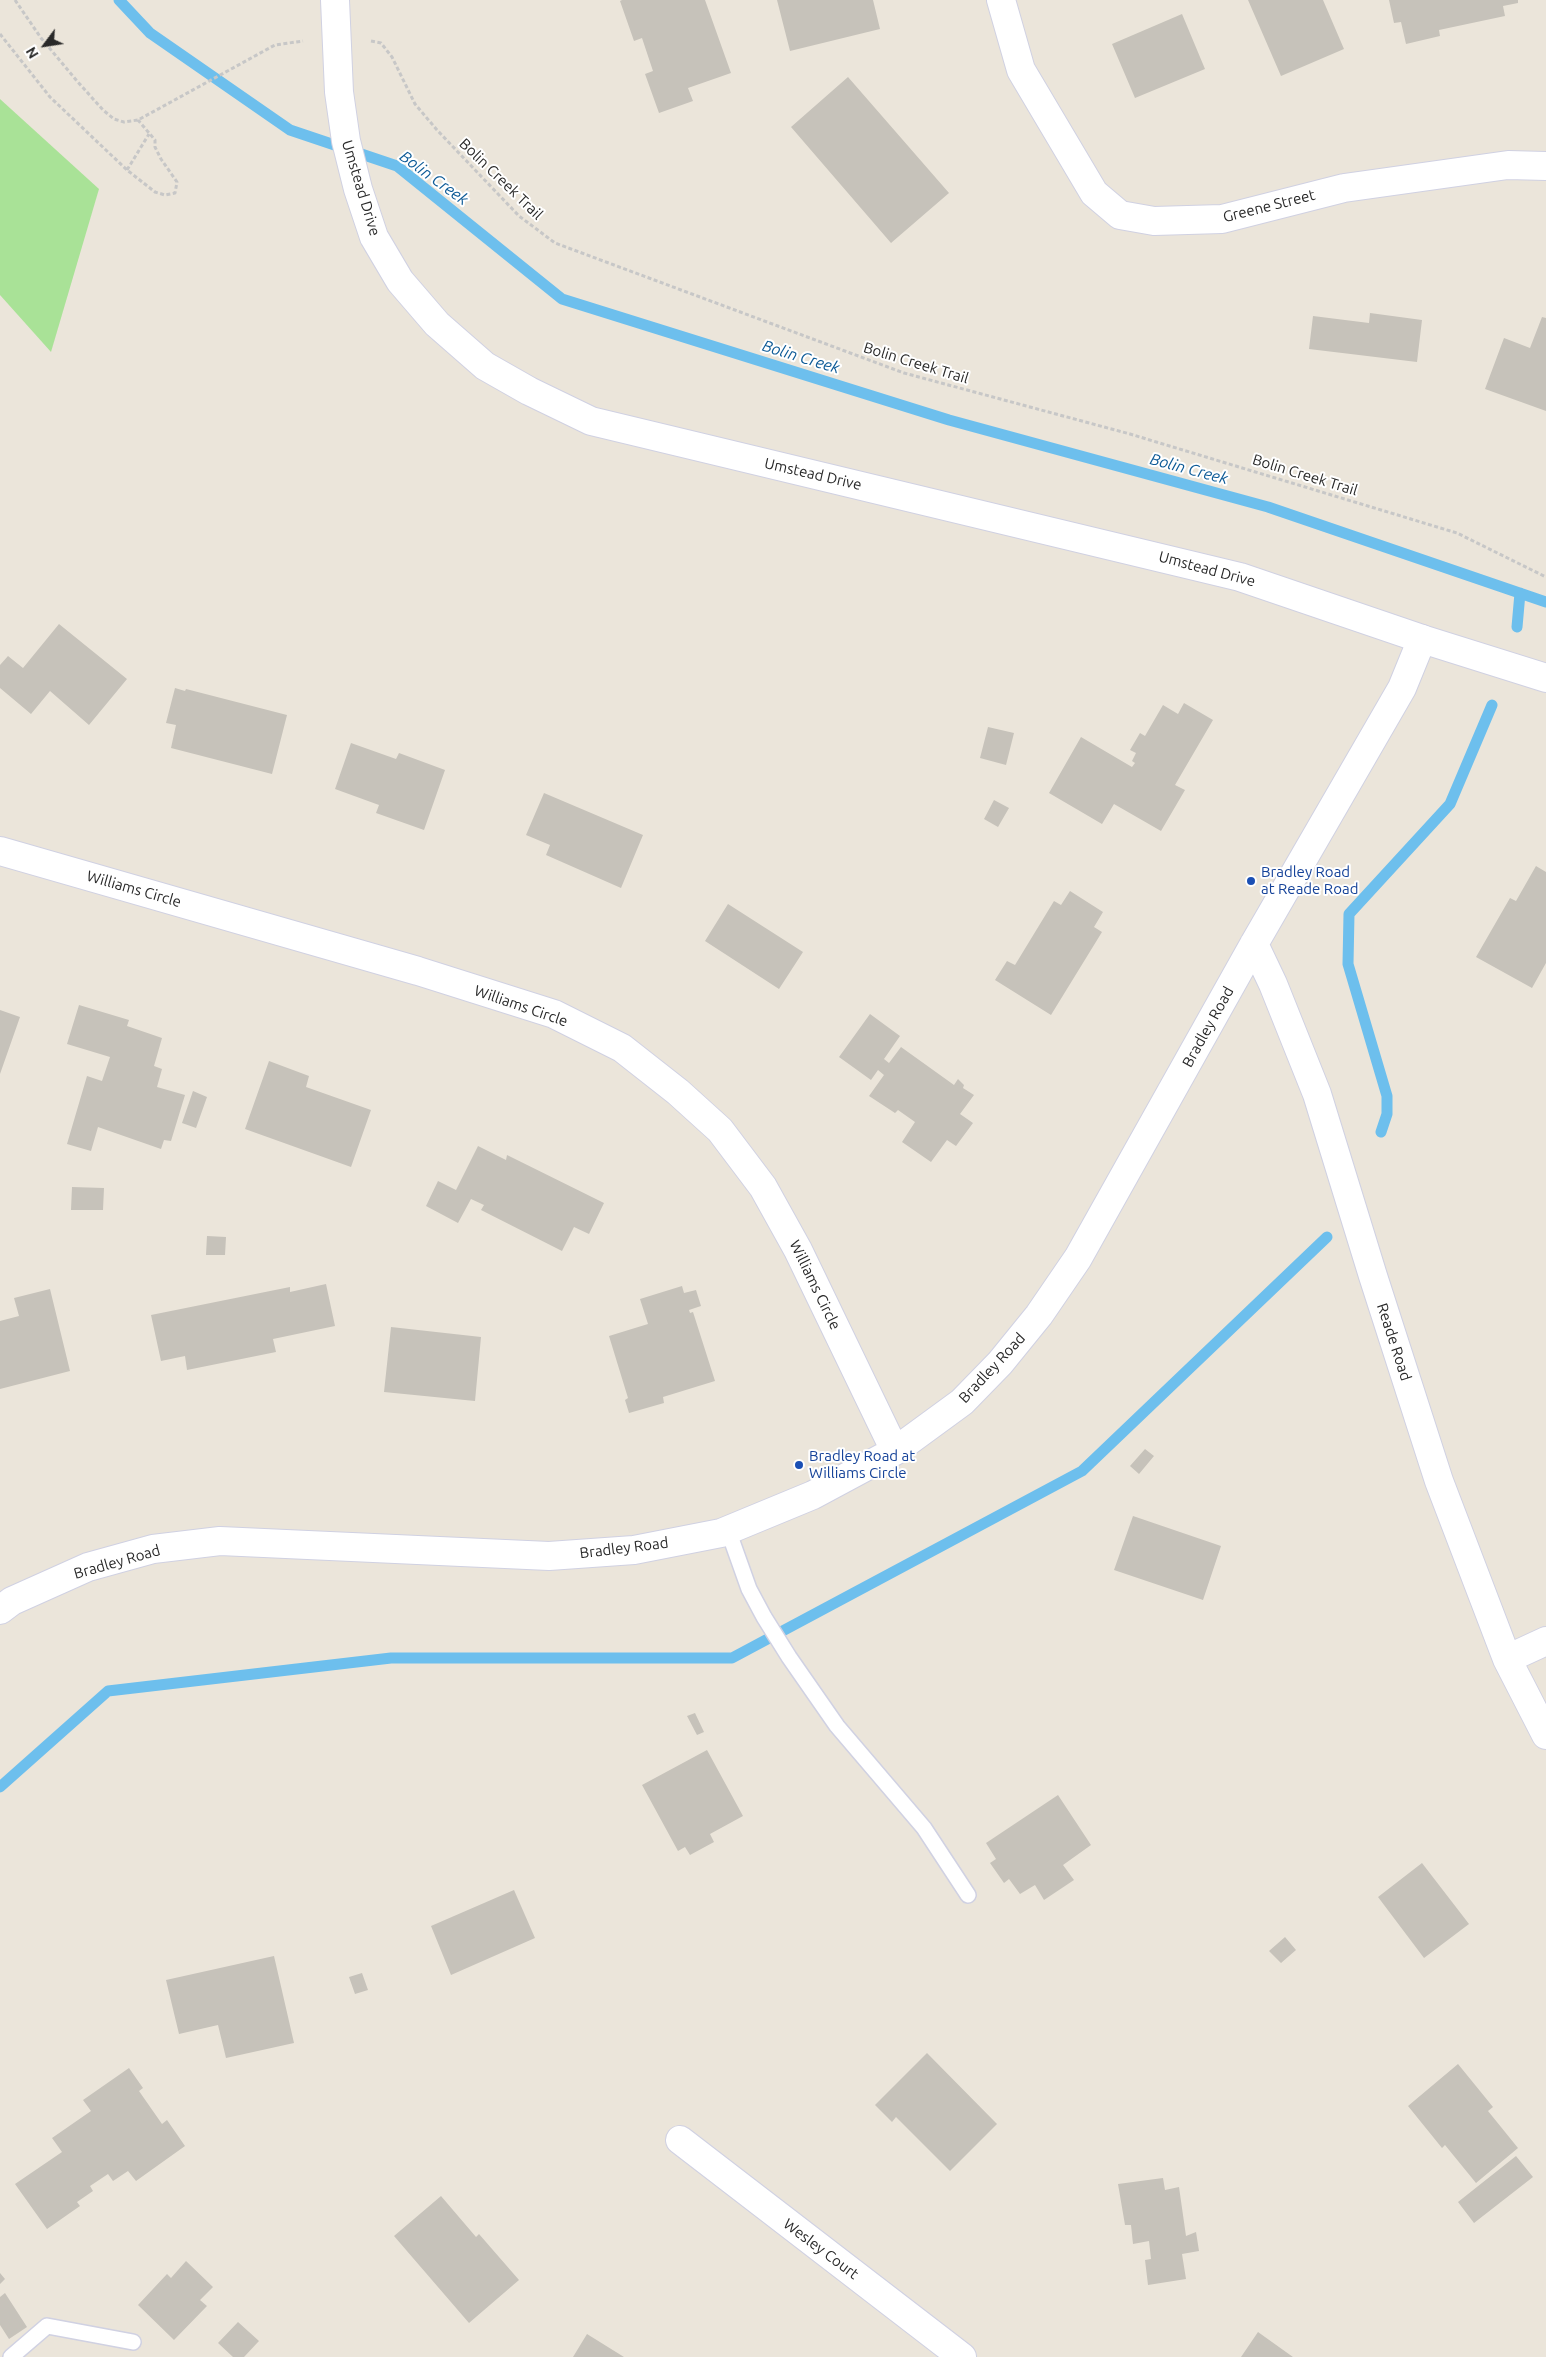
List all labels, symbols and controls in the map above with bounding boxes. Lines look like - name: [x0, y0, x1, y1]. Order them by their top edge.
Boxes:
- north arrow: [20, 20, 70, 70]
- text: N: [23, 44, 42, 61]
- street label: Bolin Creek Trail: [456, 135, 546, 223]
- street label: Umstead Drive: [338, 138, 384, 238]
- water label: Bolin Creek: [396, 147, 472, 209]
- street label: Greene Street: [1221, 186, 1317, 226]
- water label: Bolin Creek: [760, 336, 842, 378]
- street label: Bolin Creek Trail: [861, 338, 971, 388]
- water label: Bolin Creek: [1148, 449, 1230, 489]
- street label: Bolin Creek Trail: [1250, 450, 1360, 500]
- street label: Umstead Drive: [763, 454, 863, 494]
- street label: Umstead Drive: [1157, 547, 1257, 591]
- place label: Bradley Road at Reade Road: [1261, 863, 1358, 898]
- street label: Williams Circle: [85, 867, 183, 911]
- marker: Bradley Road at Reade Road: [1245, 875, 1257, 887]
- street label: Williams Circle: [472, 982, 570, 1030]
- street label: Bradley Road: [1179, 984, 1237, 1070]
- street label: Williams Circle: [786, 1237, 844, 1333]
- street label: Reade Road: [1373, 1301, 1415, 1383]
- street label: Bradley Road: [955, 1329, 1029, 1407]
- place label: Bradley Road at Williams Circle: [809, 1447, 915, 1482]
- marker: Bradley Road at Williams Circle: [793, 1459, 805, 1471]
- street label: Bradley Road: [579, 1534, 669, 1562]
- street label: Bradley Road: [72, 1541, 162, 1583]
- street label: Wesley Court: [780, 2215, 862, 2283]

